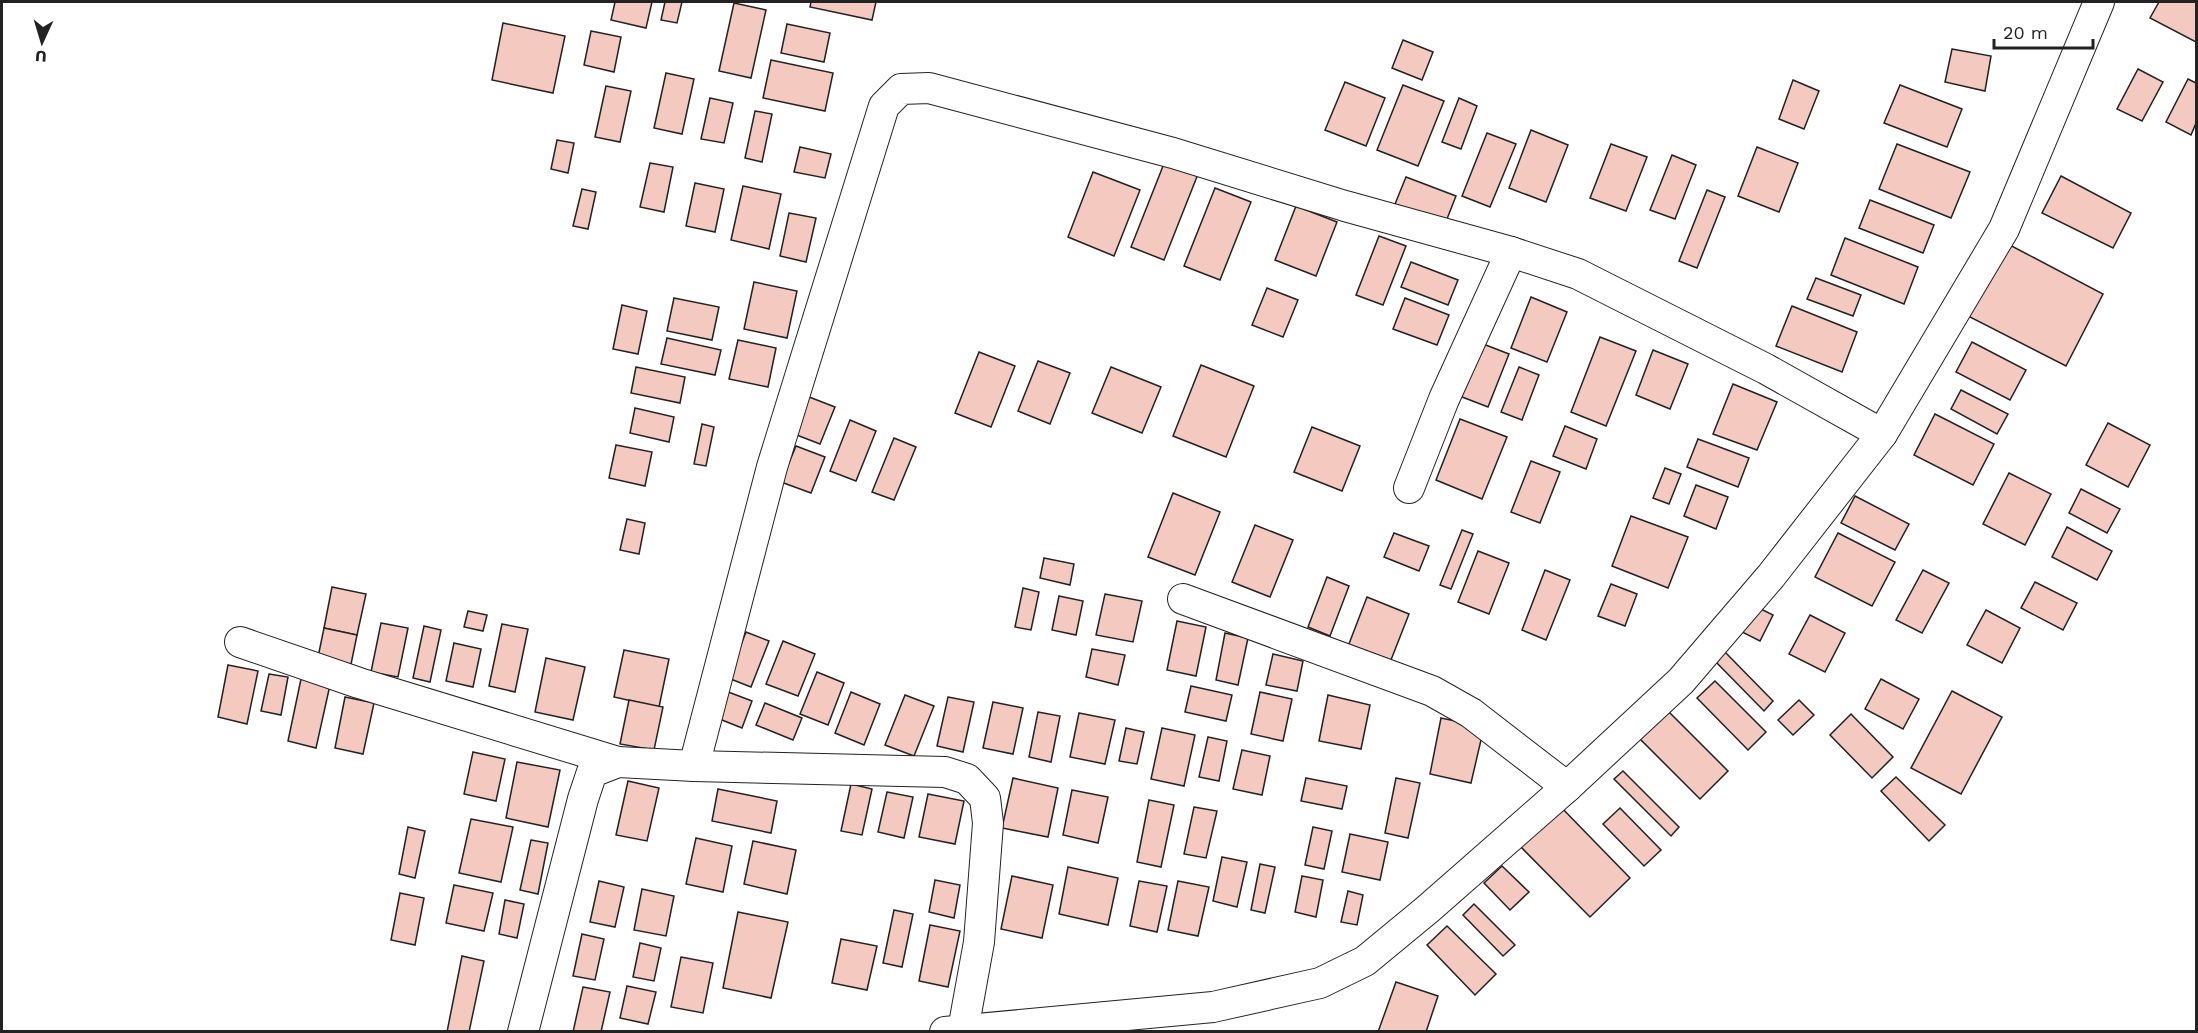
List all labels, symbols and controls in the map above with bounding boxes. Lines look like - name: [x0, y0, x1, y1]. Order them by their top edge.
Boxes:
- north arrow: [12, 12, 72, 72]
- scale bar: [1994, 12, 2093, 50]
- text: 20 m: [2003, 22, 2048, 43]
- text: U: [35, 47, 47, 66]

